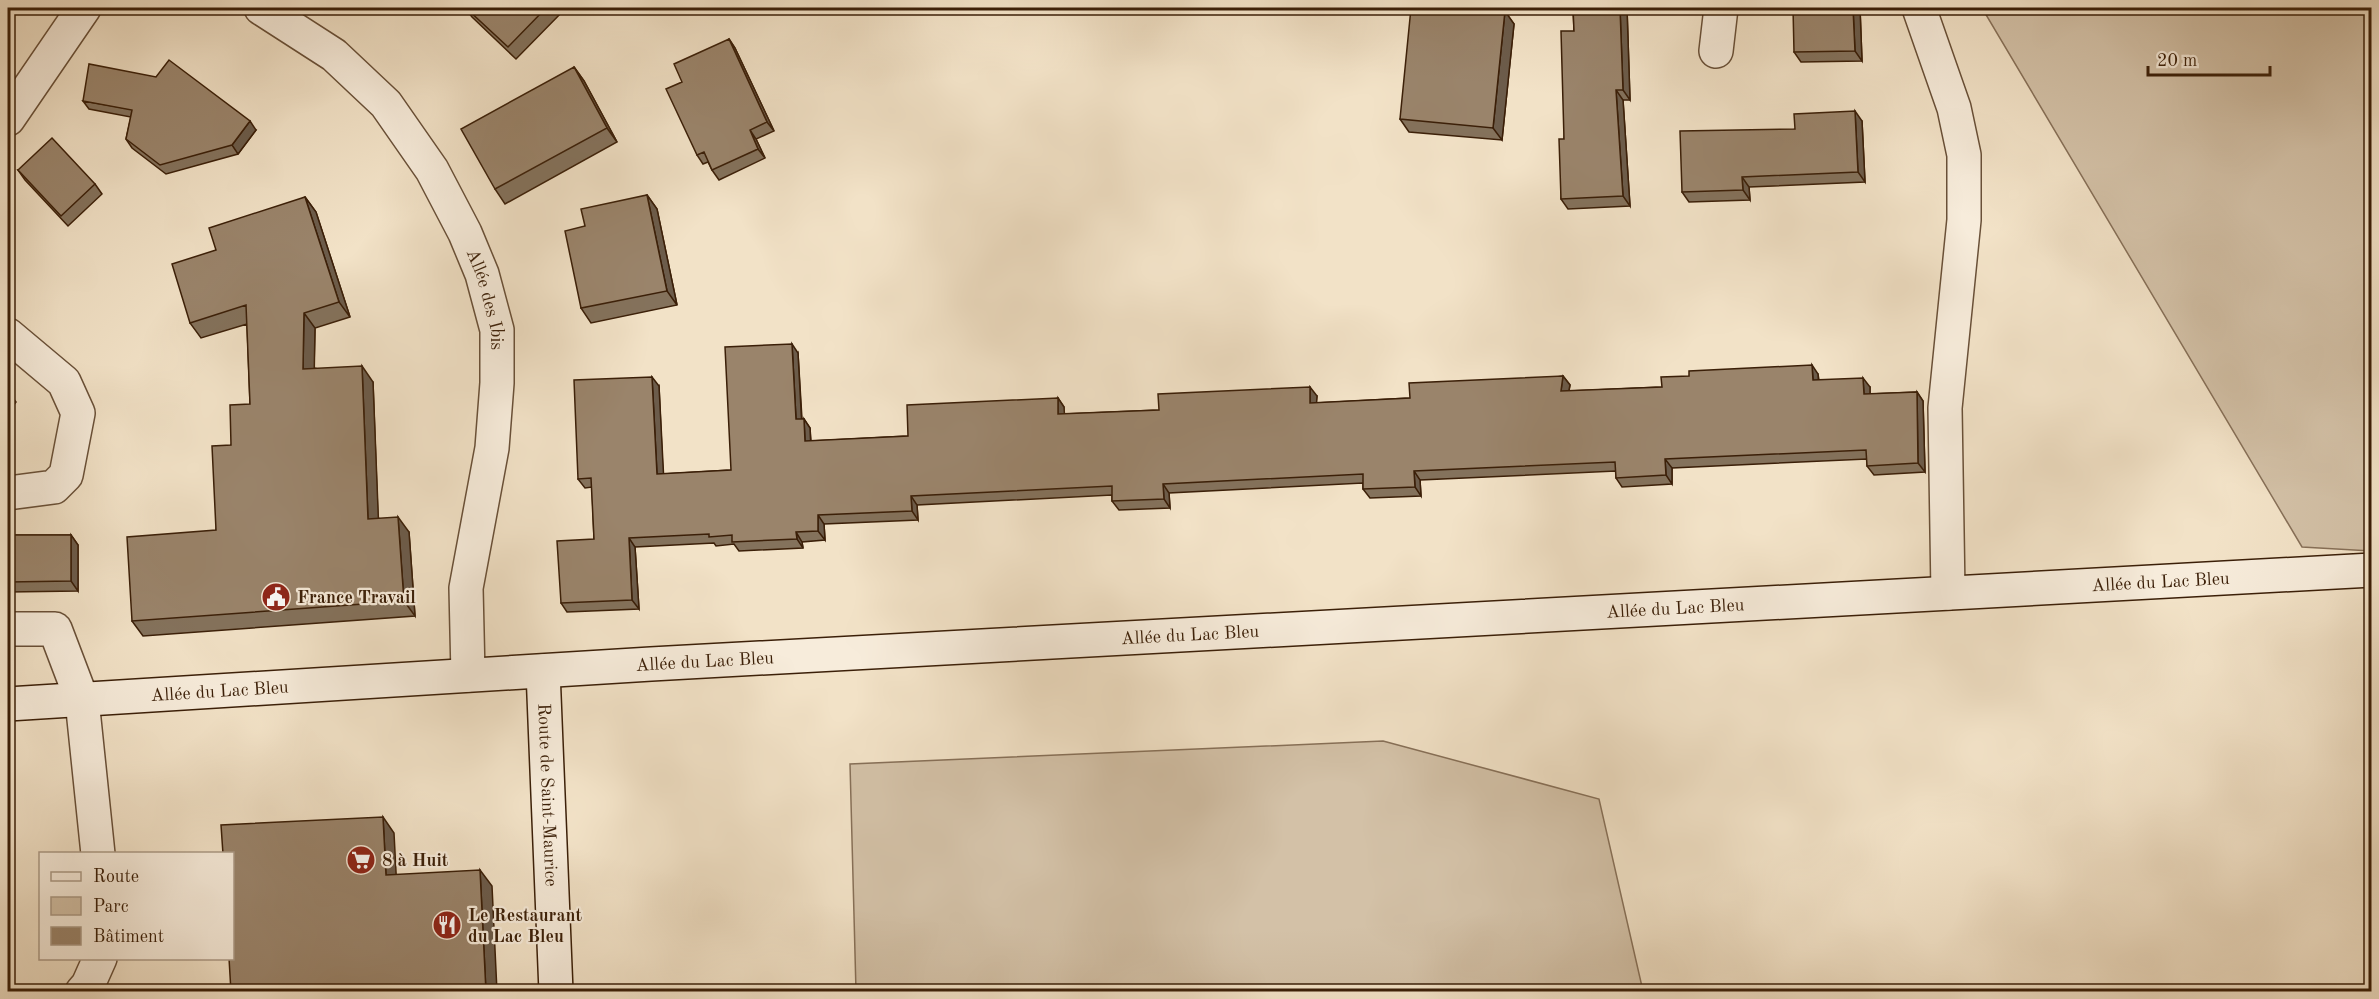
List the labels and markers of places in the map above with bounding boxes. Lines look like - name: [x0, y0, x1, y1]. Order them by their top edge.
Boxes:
- public building icon: France Travail: [260, 581, 292, 613]
- place label: France Travail: [297, 589, 416, 607]
- supermarket icon: 8 à Huit: [345, 844, 377, 876]
- place label: 8 à Huit: [382, 852, 449, 870]
- place label: Le Restaurant du Lac Bleu: [468, 907, 583, 946]
- restaurant icon: Le Restaurant du Lac Bleu: [431, 909, 463, 941]

